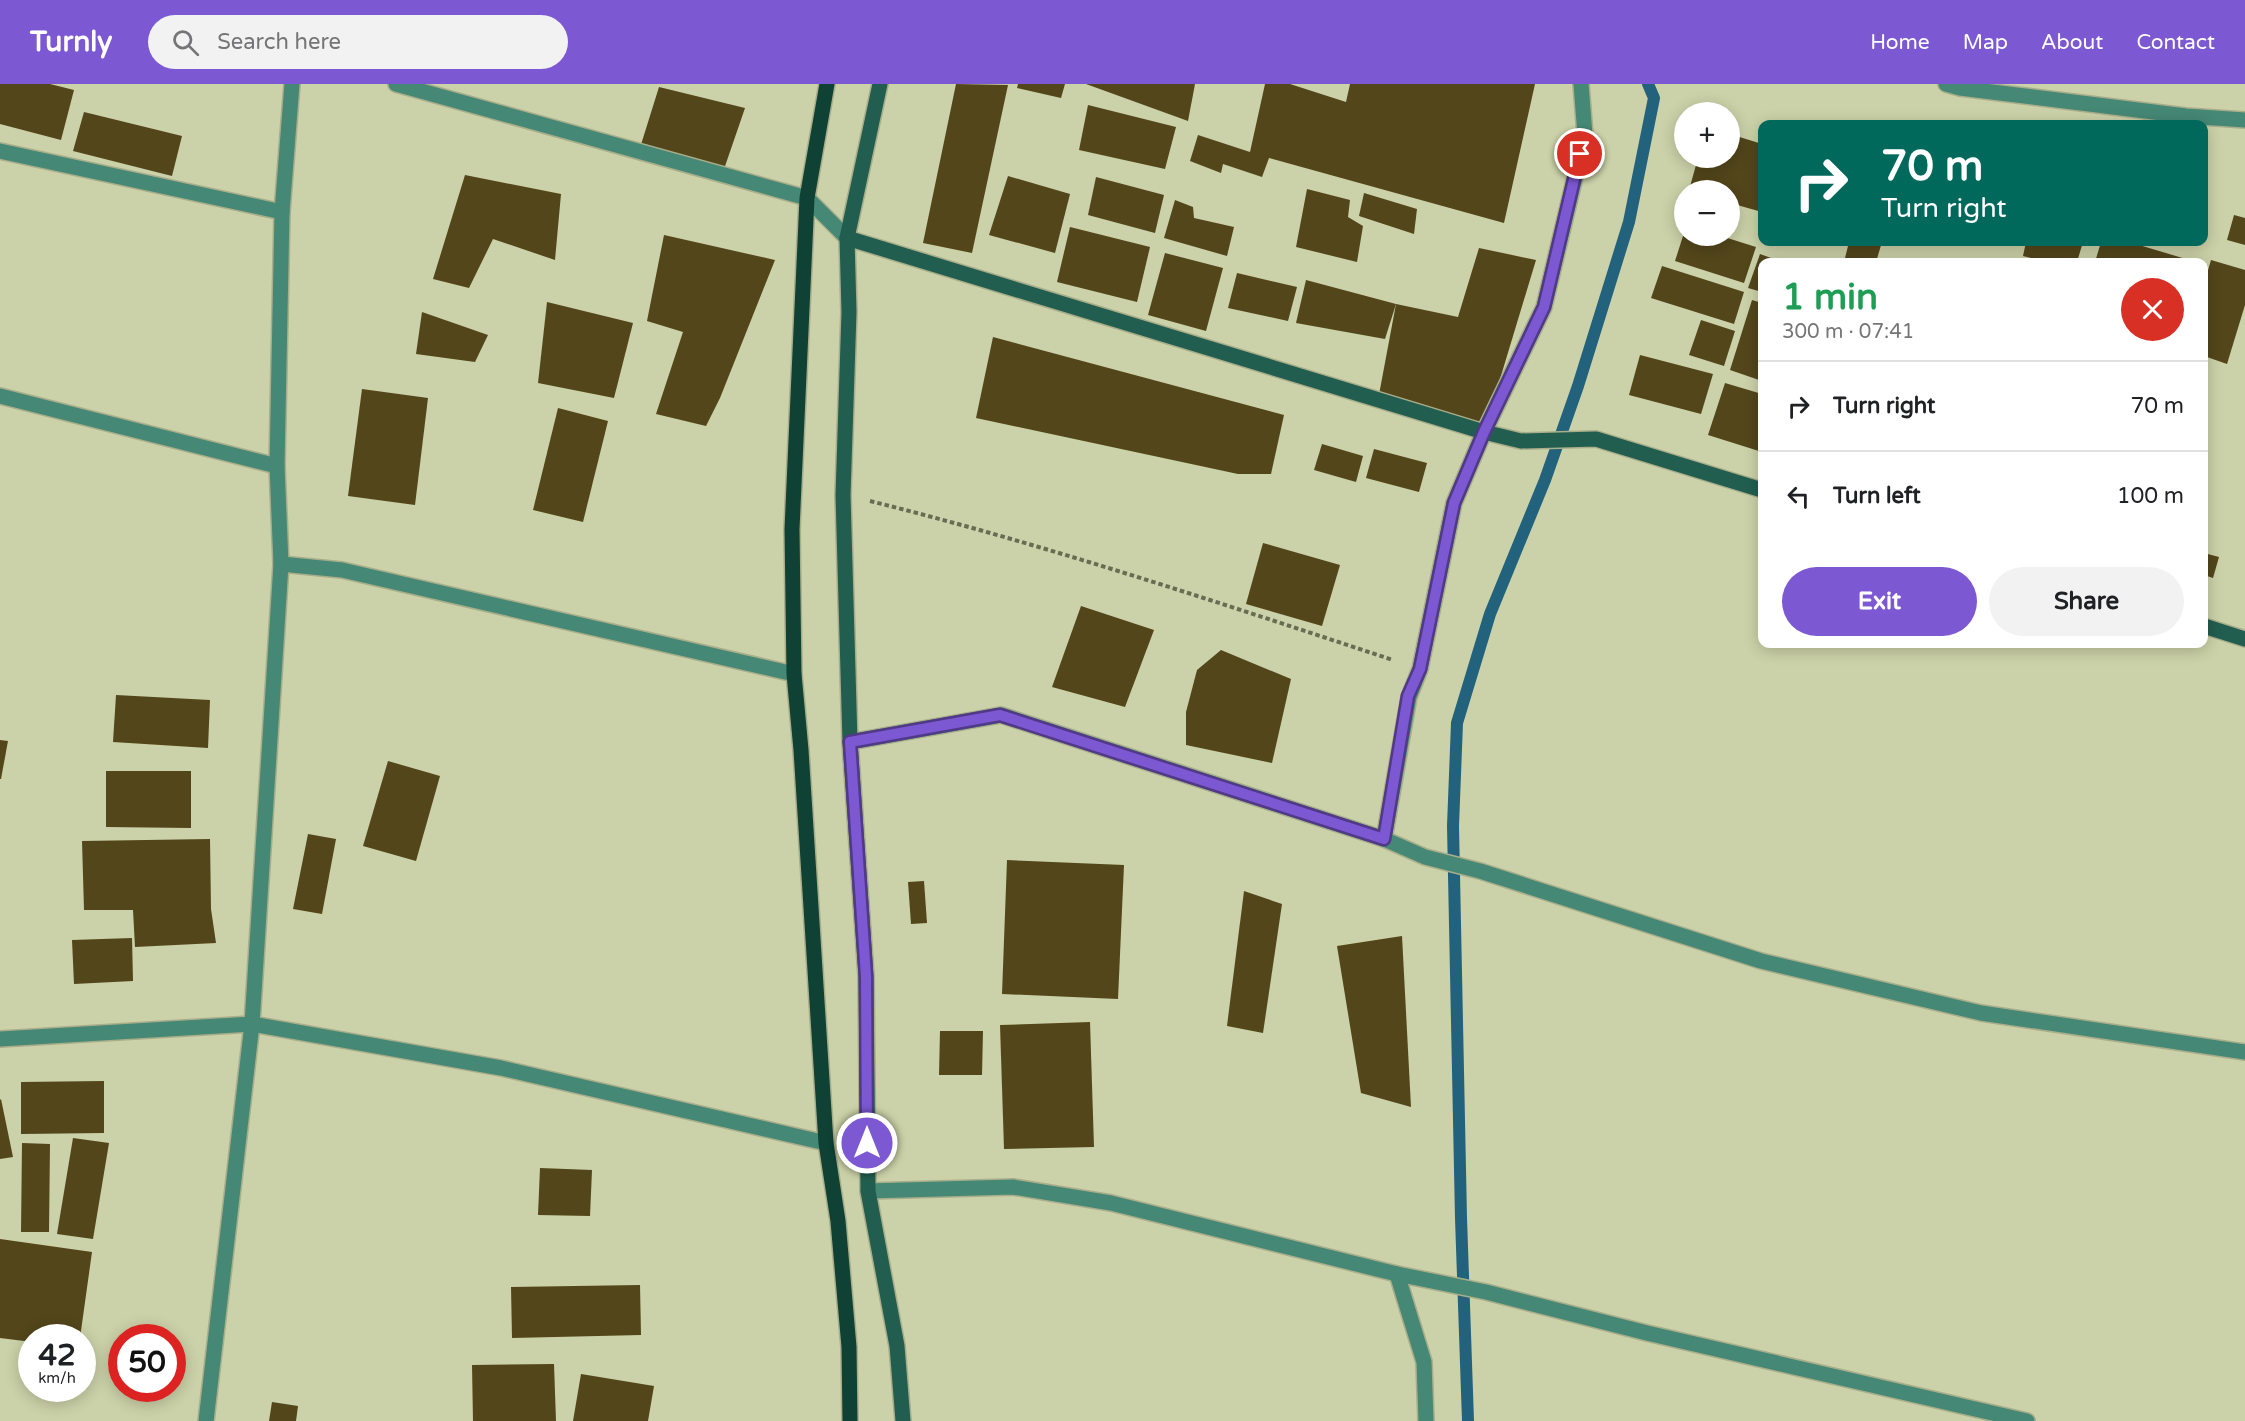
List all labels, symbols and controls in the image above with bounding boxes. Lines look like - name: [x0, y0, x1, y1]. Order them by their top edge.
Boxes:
- search box: [148, 15, 568, 69]
- text: Turnly: [30, 25, 112, 59]
- icon: search: [169, 26, 202, 59]
- text: Search here: [217, 29, 341, 55]
- text: Home: [1870, 30, 1930, 55]
- text: Map: [1963, 30, 2008, 55]
- text: About: [2041, 30, 2103, 55]
- text: Contact: [2136, 30, 2215, 55]
- map controls: [1674, 102, 1740, 246]
- button: +: [1674, 102, 1740, 168]
- pin: [1554, 128, 1605, 179]
- icon: arrive: [1563, 137, 1596, 170]
- text: 70 m: [1881, 141, 1983, 192]
- icon: right: [1782, 144, 1860, 222]
- button: −: [1674, 180, 1740, 246]
- text: Turn right: [1881, 192, 2007, 225]
- text: 1 min: [1782, 276, 1878, 319]
- button: close: [2121, 278, 2184, 341]
- text: 300 m · 07:41: [1782, 320, 1914, 344]
- icon: right: [1782, 390, 1815, 423]
- text: Turn right: [1833, 393, 1935, 419]
- text: 70 m: [2130, 393, 2184, 419]
- icon: left: [1782, 480, 1815, 513]
- text: Turn left: [1833, 483, 1921, 509]
- text: 100 m: [2117, 483, 2184, 509]
- button: Exit: [1782, 567, 1977, 636]
- button: Share: [1989, 567, 2184, 636]
- position arrow: [835, 1111, 899, 1175]
- speed limit sign: 50: [108, 1324, 186, 1402]
- text: 42: [38, 1337, 76, 1374]
- text: km/h: [38, 1369, 76, 1387]

